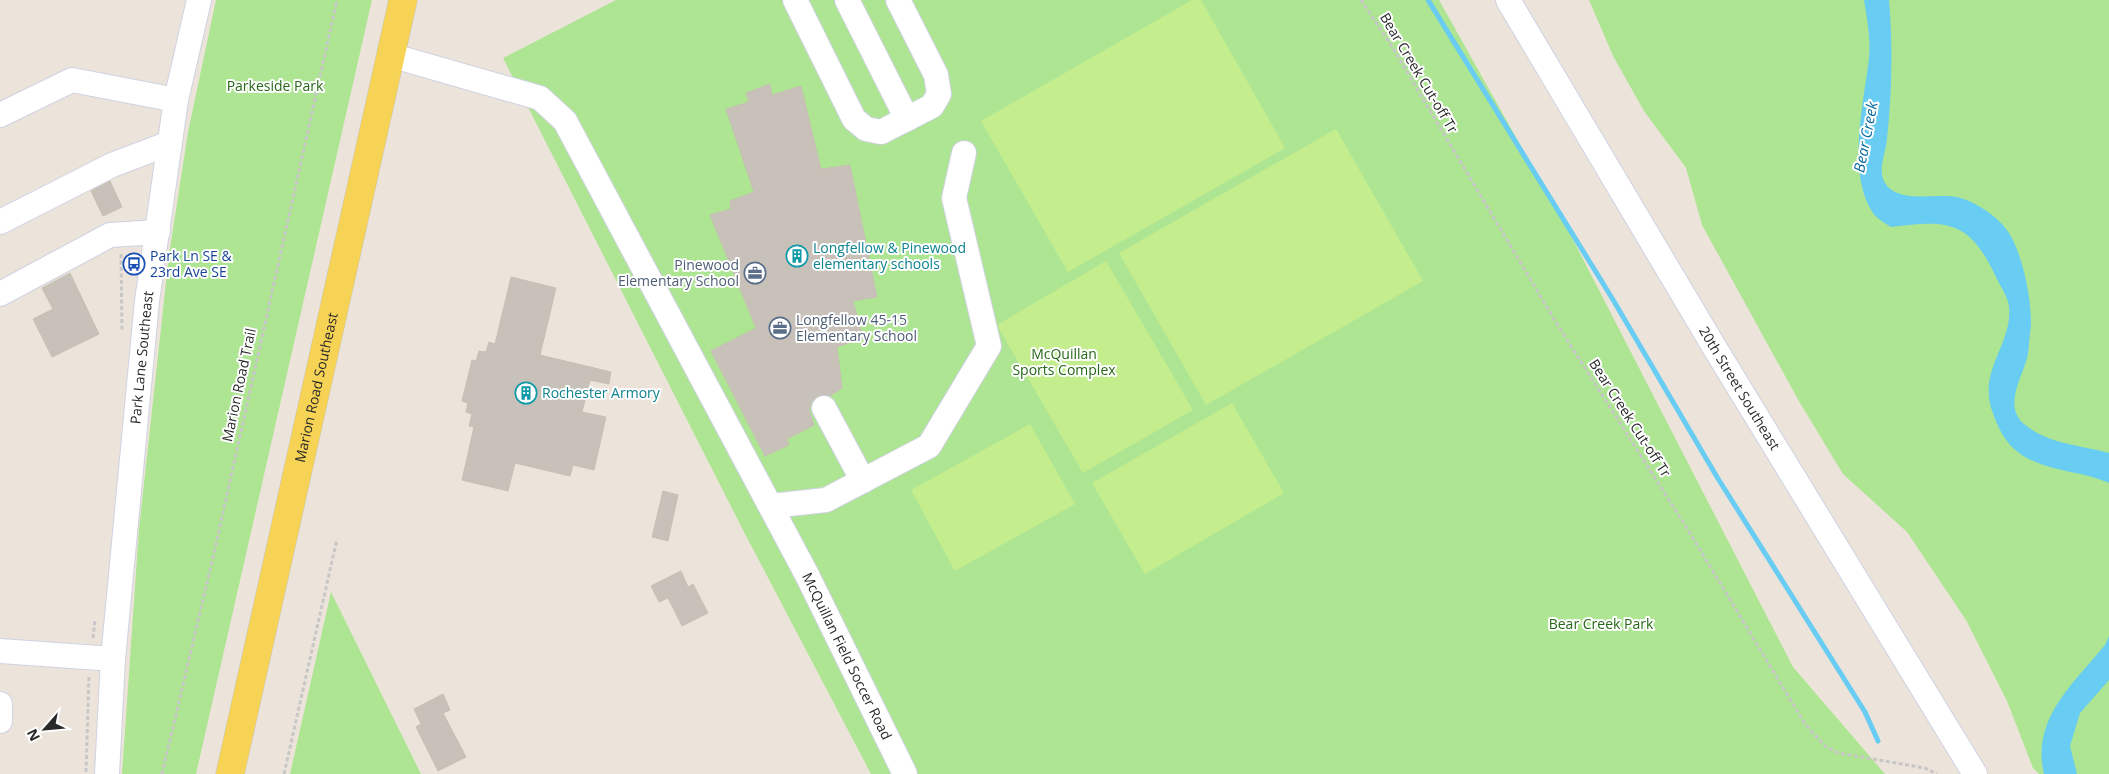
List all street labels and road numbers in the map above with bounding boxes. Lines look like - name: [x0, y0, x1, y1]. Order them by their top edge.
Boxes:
- street label: Bear Creek Cut-off Tr: [1376, 9, 1463, 137]
- street label: Park Lane Southeast: [125, 290, 157, 425]
- street label: Marion Road Southeast: [290, 311, 342, 464]
- street label: 20th Street Southeast: [1695, 323, 1785, 453]
- street label: Marion Road Trail: [217, 326, 260, 443]
- street label: Bear Creek Cut-off Tr: [1585, 355, 1676, 481]
- street label: McQuillan Field Soccer Road: [798, 569, 897, 743]

